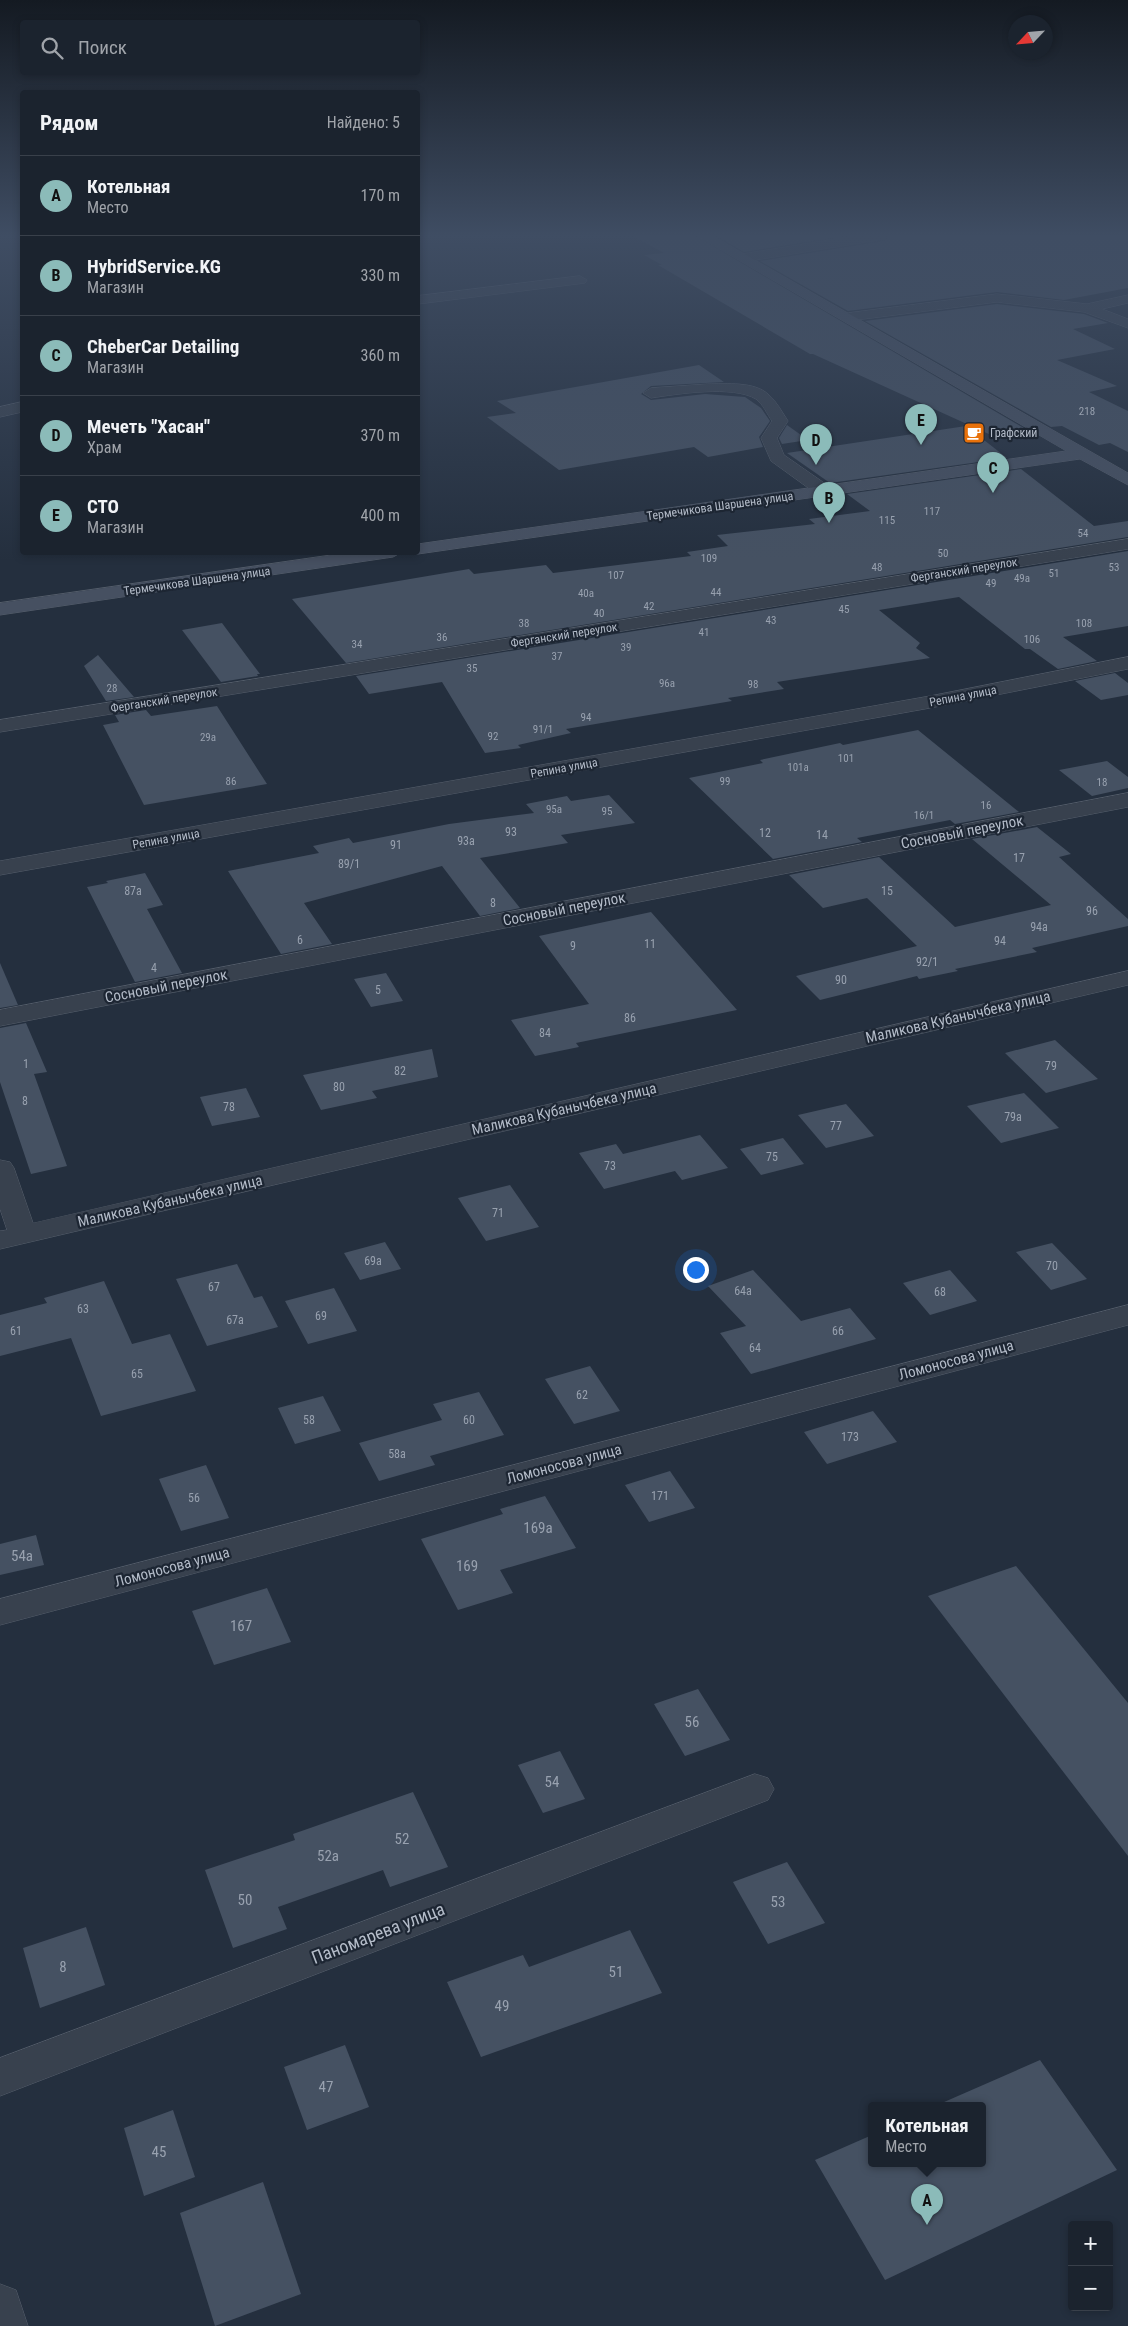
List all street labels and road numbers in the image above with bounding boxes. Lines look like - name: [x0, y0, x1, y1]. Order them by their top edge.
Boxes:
- street label: Термечикова Шаршена улица: [646, 489, 794, 523]
- street label: Ферганский переулок: [910, 555, 1019, 585]
- street label: Термечикова Шаршена улица: [123, 564, 271, 598]
- street label: Ферганский переулок: [510, 620, 619, 650]
- street label: Репина улица: [928, 683, 998, 709]
- street label: Ферганский переулок: [110, 685, 219, 715]
- street label: Репина улица: [529, 755, 599, 781]
- street label: Сосновый переулок: [899, 811, 1025, 853]
- street label: Репина улица: [131, 826, 201, 852]
- street label: Сосновый переулок: [501, 888, 627, 930]
- street label: Сосновый переулок: [103, 965, 229, 1007]
- street label: Маликова Кубанычбека улица: [864, 987, 1052, 1047]
- street label: Маликова Кубанычбека улица: [470, 1079, 658, 1139]
- street label: Маликова Кубанычбека улица: [76, 1171, 264, 1231]
- street label: Ломоносова улица: [897, 1336, 1015, 1384]
- street label: Ломоносова улица: [505, 1440, 623, 1488]
- street label: Ломоносова улица: [113, 1543, 231, 1591]
- street label: Паномарева улица: [308, 1898, 448, 1968]

